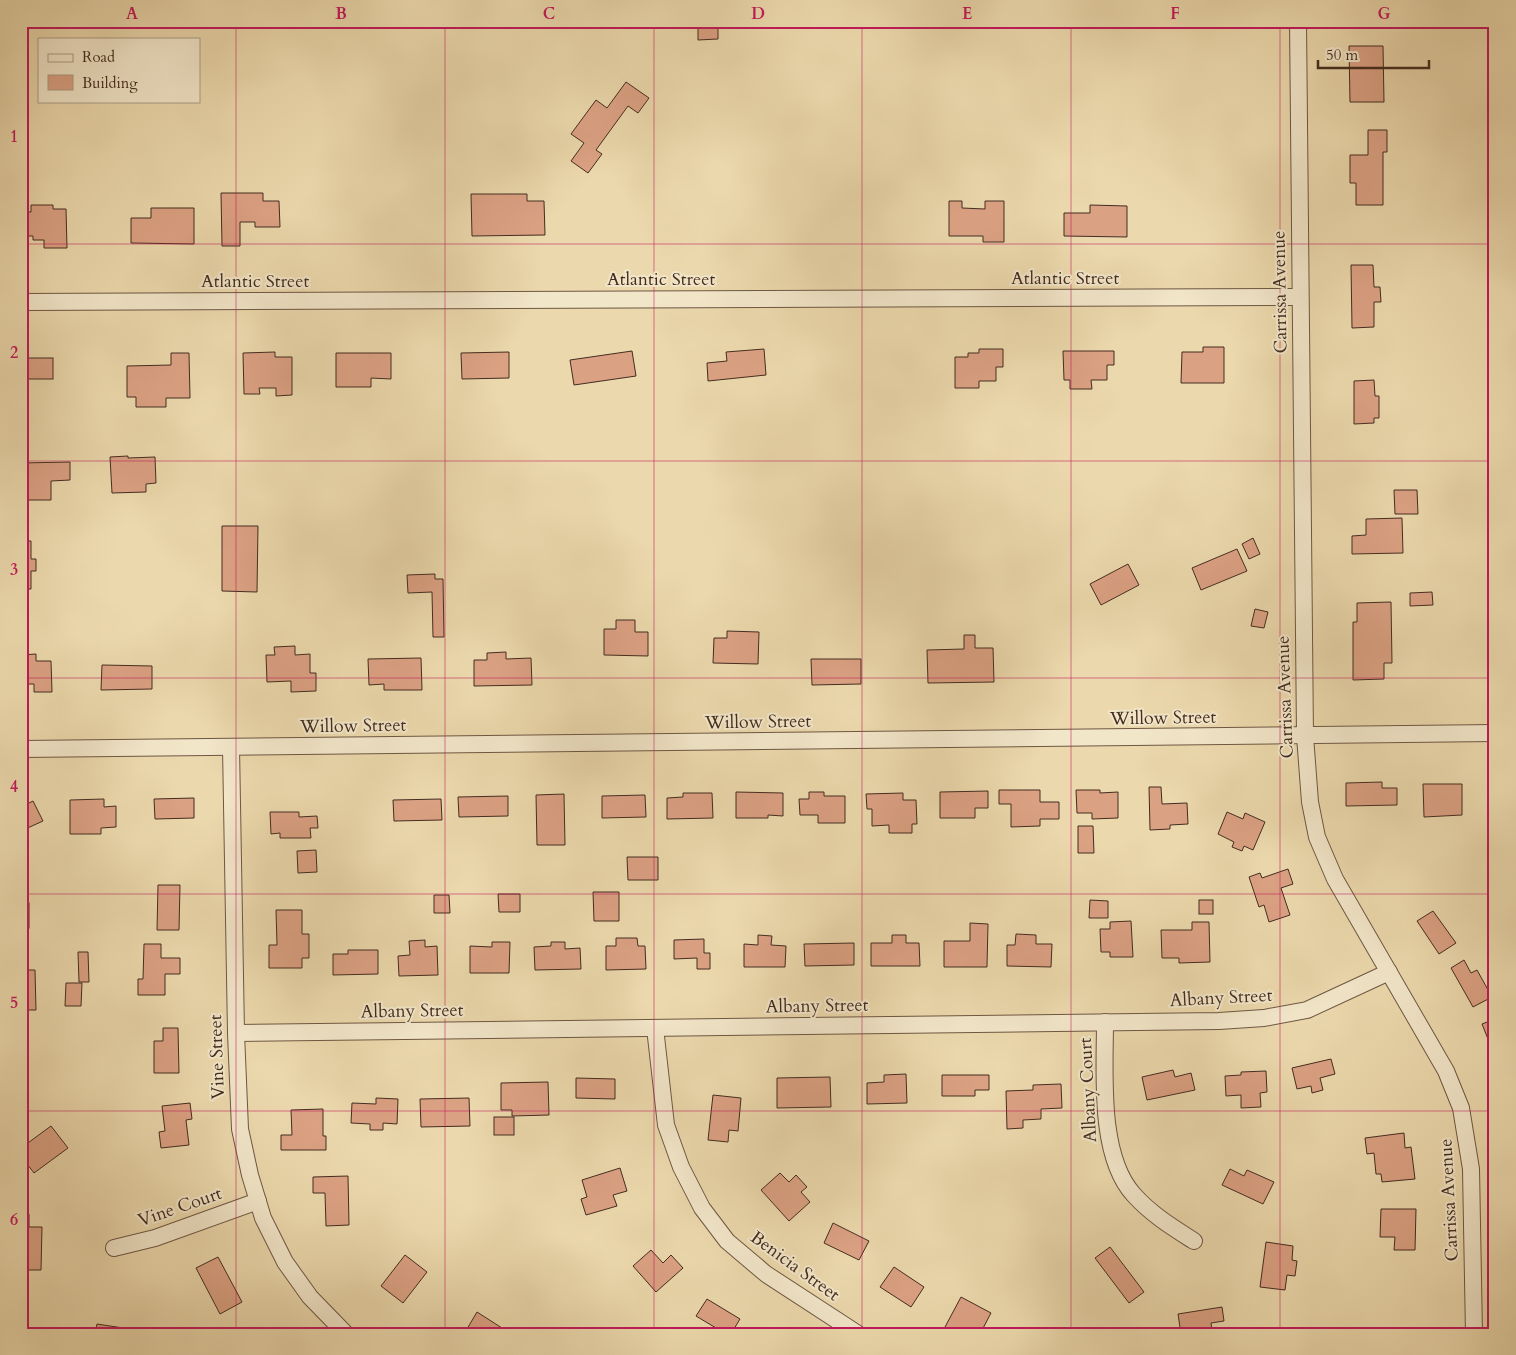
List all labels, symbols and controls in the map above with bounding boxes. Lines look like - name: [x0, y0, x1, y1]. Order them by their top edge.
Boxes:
- text: A: [126, 3, 138, 25]
- text: B: [335, 3, 347, 25]
- text: C: [543, 3, 555, 25]
- text: D: [751, 3, 765, 25]
- text: E: [962, 3, 972, 25]
- text: F: [1170, 3, 1180, 25]
- text: G: [1377, 3, 1391, 25]
- legend: [38, 38, 200, 102]
- scale bar: [1318, 38, 1430, 70]
- text: 50 m: [1326, 45, 1358, 65]
- text: Road: [82, 47, 115, 67]
- text: Building: [82, 73, 138, 93]
- text: 1: [10, 126, 18, 148]
- street label: Carrissa Avenue: [1266, 230, 1294, 354]
- street label: Atlantic Street: [1011, 266, 1119, 291]
- street label: Atlantic Street: [607, 267, 715, 292]
- street label: Atlantic Street: [201, 269, 309, 294]
- text: 2: [10, 342, 18, 364]
- text: 3: [10, 559, 18, 581]
- street label: Carrissa Avenue: [1270, 635, 1300, 759]
- street label: Willow Street: [1109, 705, 1217, 731]
- street label: Willow Street: [704, 709, 812, 735]
- street label: Willow Street: [299, 713, 407, 739]
- text: 4: [10, 776, 18, 798]
- street label: Albany Street: [1169, 983, 1273, 1013]
- text: 5: [10, 992, 18, 1014]
- street label: Albany Street: [765, 993, 869, 1019]
- street label: Albany Street: [360, 998, 464, 1024]
- street label: Vine Street: [203, 1014, 231, 1100]
- street label: Albany Court: [1073, 1037, 1103, 1143]
- street label: Carrissa Avenue: [1433, 1138, 1465, 1262]
- street label: Vine Court: [135, 1181, 226, 1233]
- text: 6: [10, 1209, 18, 1231]
- street label: Benicia Street: [745, 1225, 845, 1307]

